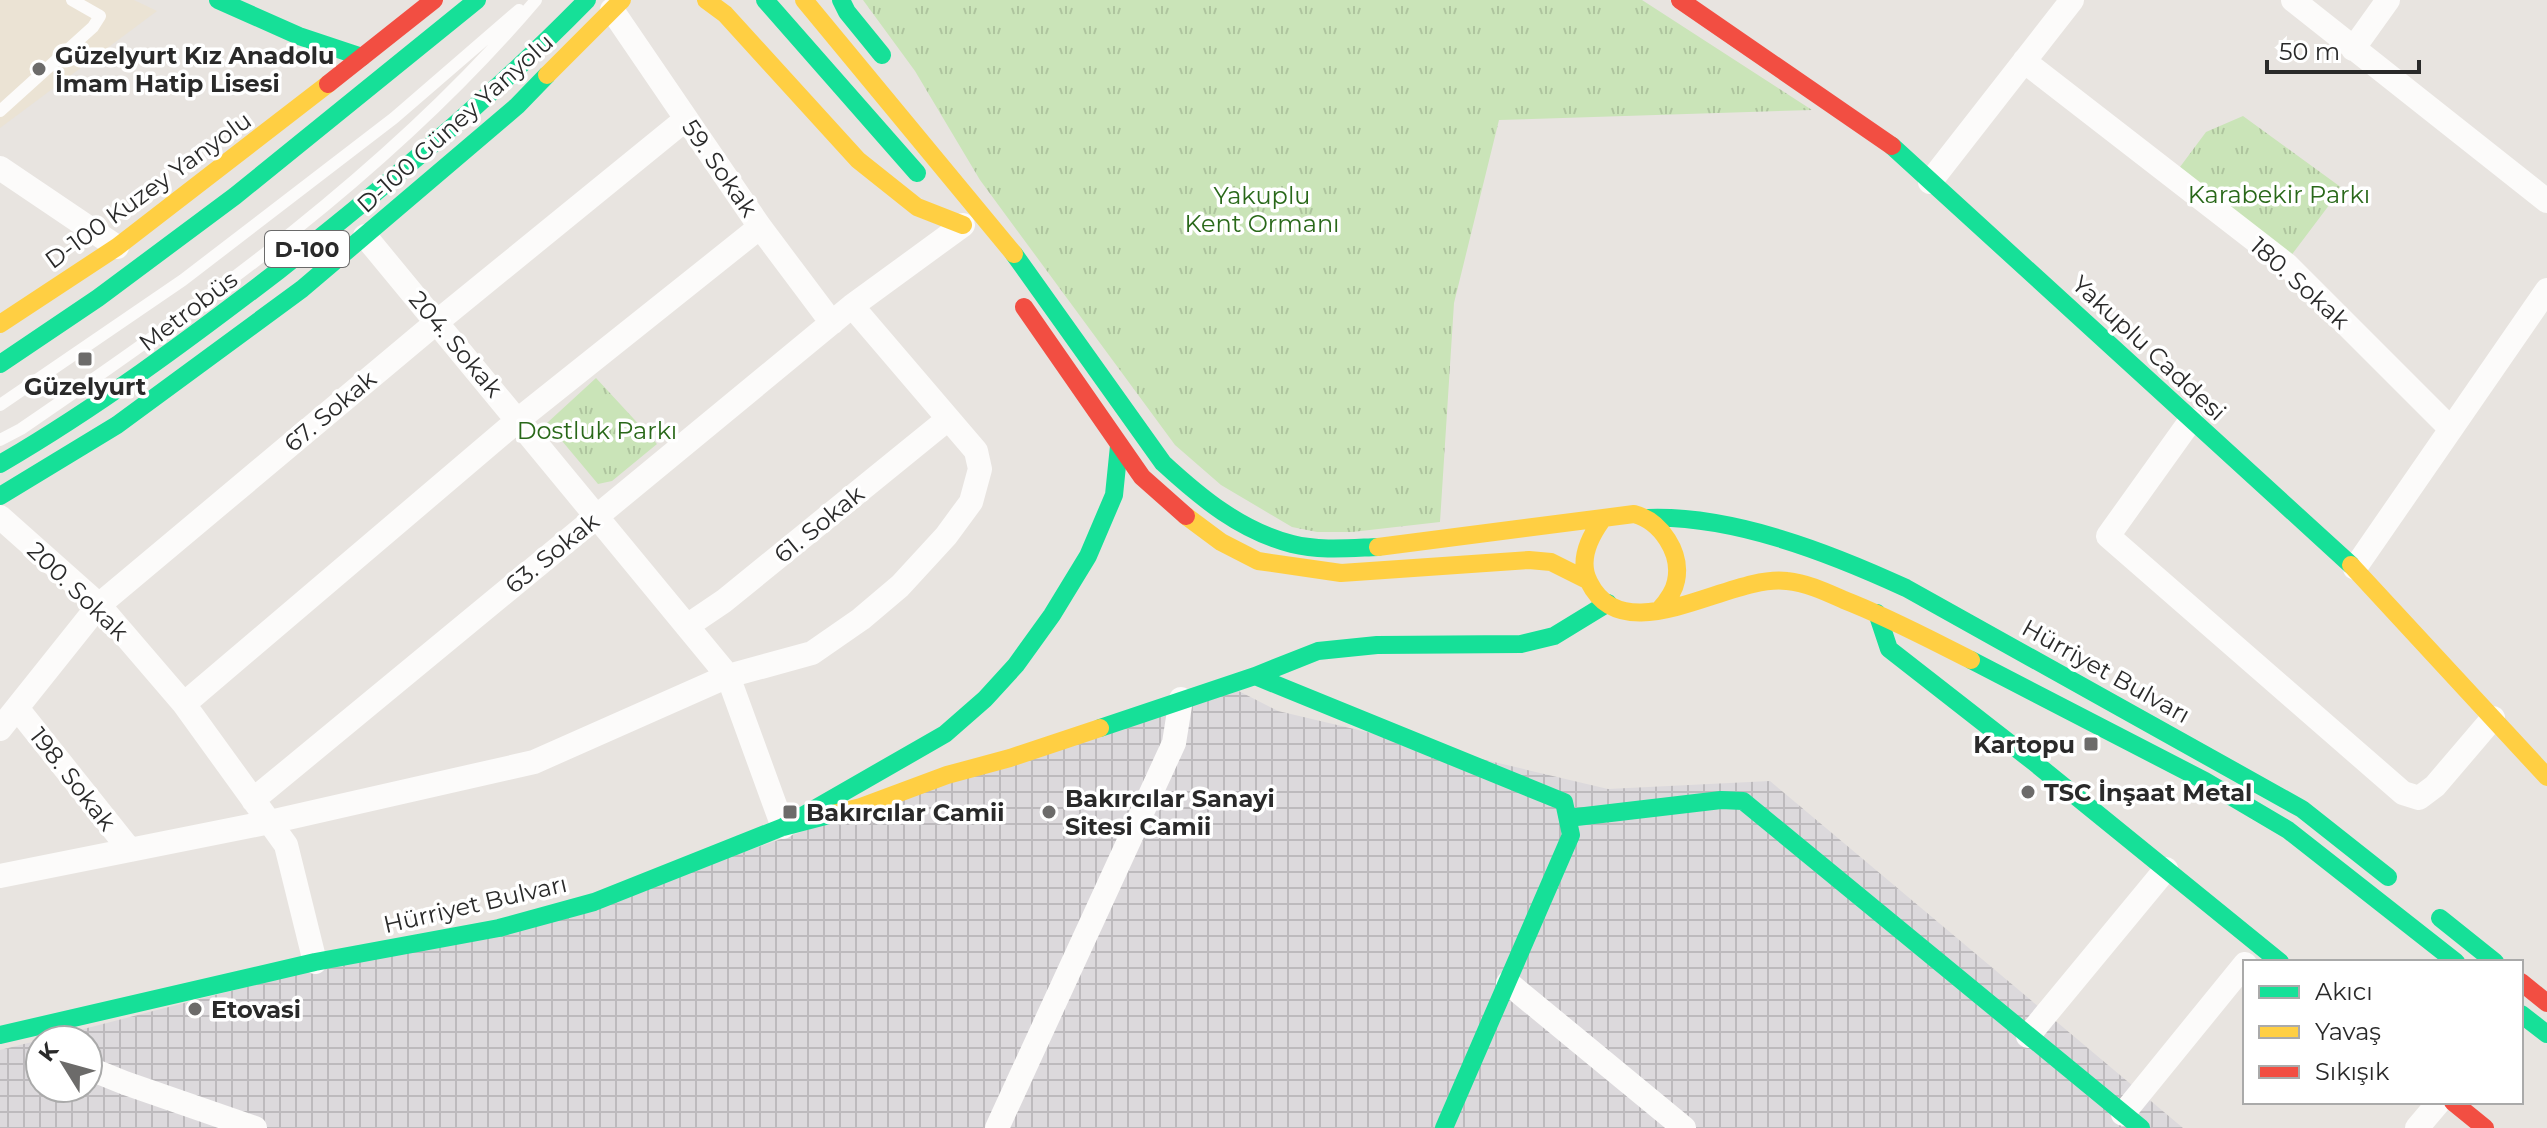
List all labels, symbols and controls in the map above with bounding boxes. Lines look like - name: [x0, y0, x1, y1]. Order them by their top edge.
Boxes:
- scale bar: [2267, 24, 2419, 74]
- street label: D-100 Güney Yanyolu: [351, 27, 559, 219]
- text: 50 m: [2279, 37, 2340, 66]
- place label: Güzelyurt Kız Anadolu İmam Hatip Lisesi: [55, 41, 334, 98]
- marker: Güzelyurt Kız Anadolu İmam Hatip Lisesi: [30, 60, 48, 78]
- street label: D-100 Kuzey Yanyolu: [39, 105, 257, 275]
- street label: 59. Sokak: [676, 114, 764, 223]
- park label: Karabekir Parkı: [2188, 180, 2370, 209]
- park label: Yakuplu Kent Ormanı: [1184, 181, 1340, 238]
- road number: D-100: [265, 231, 349, 267]
- street label: 180. Sokak: [2244, 231, 2356, 335]
- street label: Metrobüs: [133, 265, 243, 357]
- street label: Yakuplu Caddesi: [2066, 269, 2232, 427]
- street label: 204. Sokak: [403, 285, 509, 403]
- marker: Güzelyurt: [76, 350, 94, 368]
- street label: 67. Sokak: [278, 364, 382, 458]
- place label: Güzelyurt: [24, 372, 147, 401]
- park label: Dostluk Parkı: [517, 416, 677, 445]
- street label: 61. Sokak: [768, 479, 870, 569]
- street label: 63. Sokak: [499, 506, 605, 600]
- street label: 200. Sokak: [22, 536, 135, 647]
- street label: Hürriyet Bulvarı: [2017, 613, 2195, 729]
- street label: 198. Sokak: [24, 722, 123, 837]
- place label: Kartopu: [1973, 730, 2075, 759]
- marker: Kartopu: [2082, 735, 2100, 753]
- place label: TSC İnşaat Metal: [2044, 778, 2252, 807]
- marker: TSC İnşaat Metal: [2019, 783, 2037, 801]
- place label: Bakırcılar Sanayi Sitesi Camii: [1065, 784, 1275, 841]
- place label: Bakırcılar Camii: [806, 798, 1004, 827]
- marker: Bakırcılar Camii: [781, 803, 799, 821]
- marker: Bakırcılar Sanayi Sitesi Camii: [1040, 803, 1058, 821]
- street label: Hürriyet Bulvarı: [380, 869, 570, 939]
- legend: [2243, 960, 2523, 1104]
- text: Akıcı: [2315, 977, 2373, 1006]
- place label: Etovasi: [211, 995, 301, 1024]
- marker: Etovasi: [186, 1000, 204, 1018]
- text: Yavaş: [2315, 1017, 2381, 1046]
- north arrow: [24, 1024, 104, 1104]
- text: K: [33, 1037, 65, 1067]
- text: Sıkışık: [2315, 1057, 2390, 1086]

